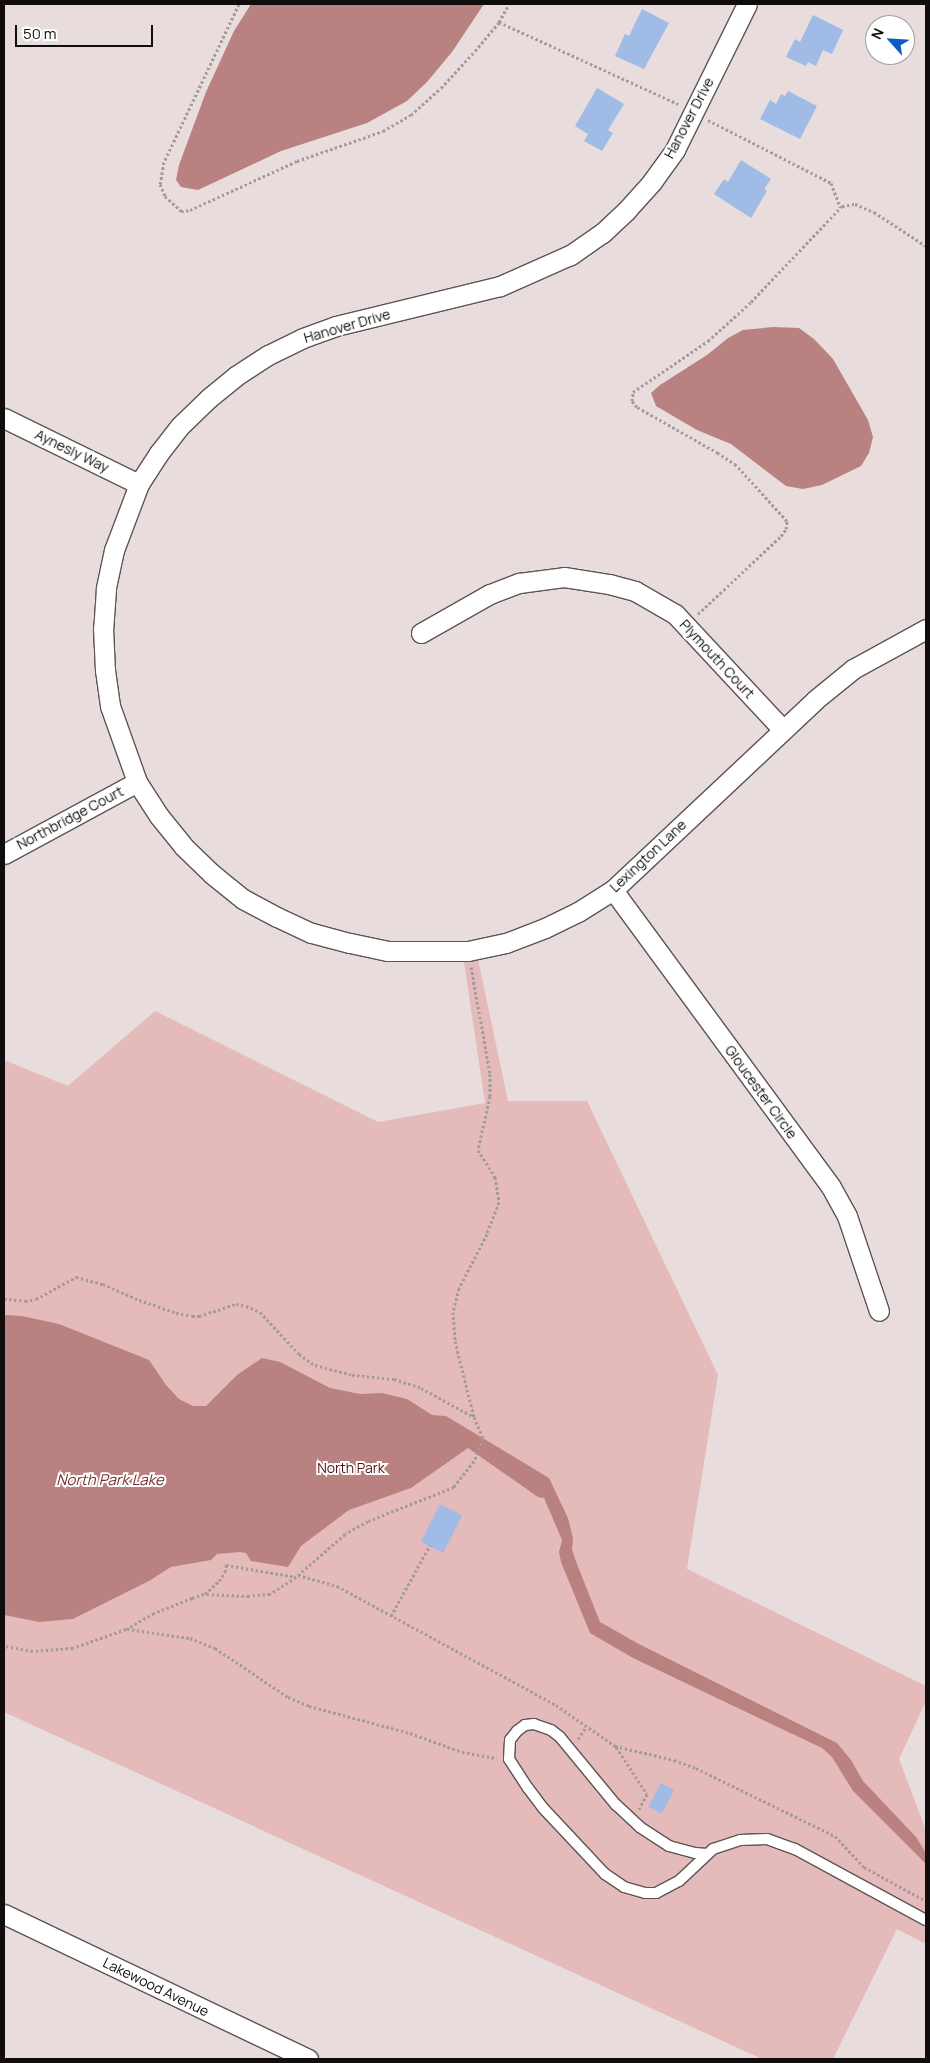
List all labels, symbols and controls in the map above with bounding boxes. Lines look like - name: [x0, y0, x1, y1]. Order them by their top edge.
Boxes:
- scale bar: [18, 15, 155, 47]
- north arrow: [865, 15, 915, 65]
- text: 50 m: [23, 23, 57, 44]
- text: N: [866, 25, 888, 42]
- street label: Hanover Drive: [661, 75, 717, 161]
- street label: Hanover Drive: [302, 306, 392, 346]
- street label: Aynesly Way: [32, 426, 112, 476]
- street label: Plymouth Court: [676, 616, 758, 702]
- street label: Northbridge Court: [14, 783, 126, 853]
- street label: Lexington Lane: [606, 816, 690, 896]
- street label: Gloucester Circle: [721, 1042, 801, 1142]
- park label: North Park: [317, 1460, 385, 1476]
- water label: North Park Lake: [56, 1471, 164, 1489]
- street label: Lakewood Avenue: [100, 1954, 212, 2020]

